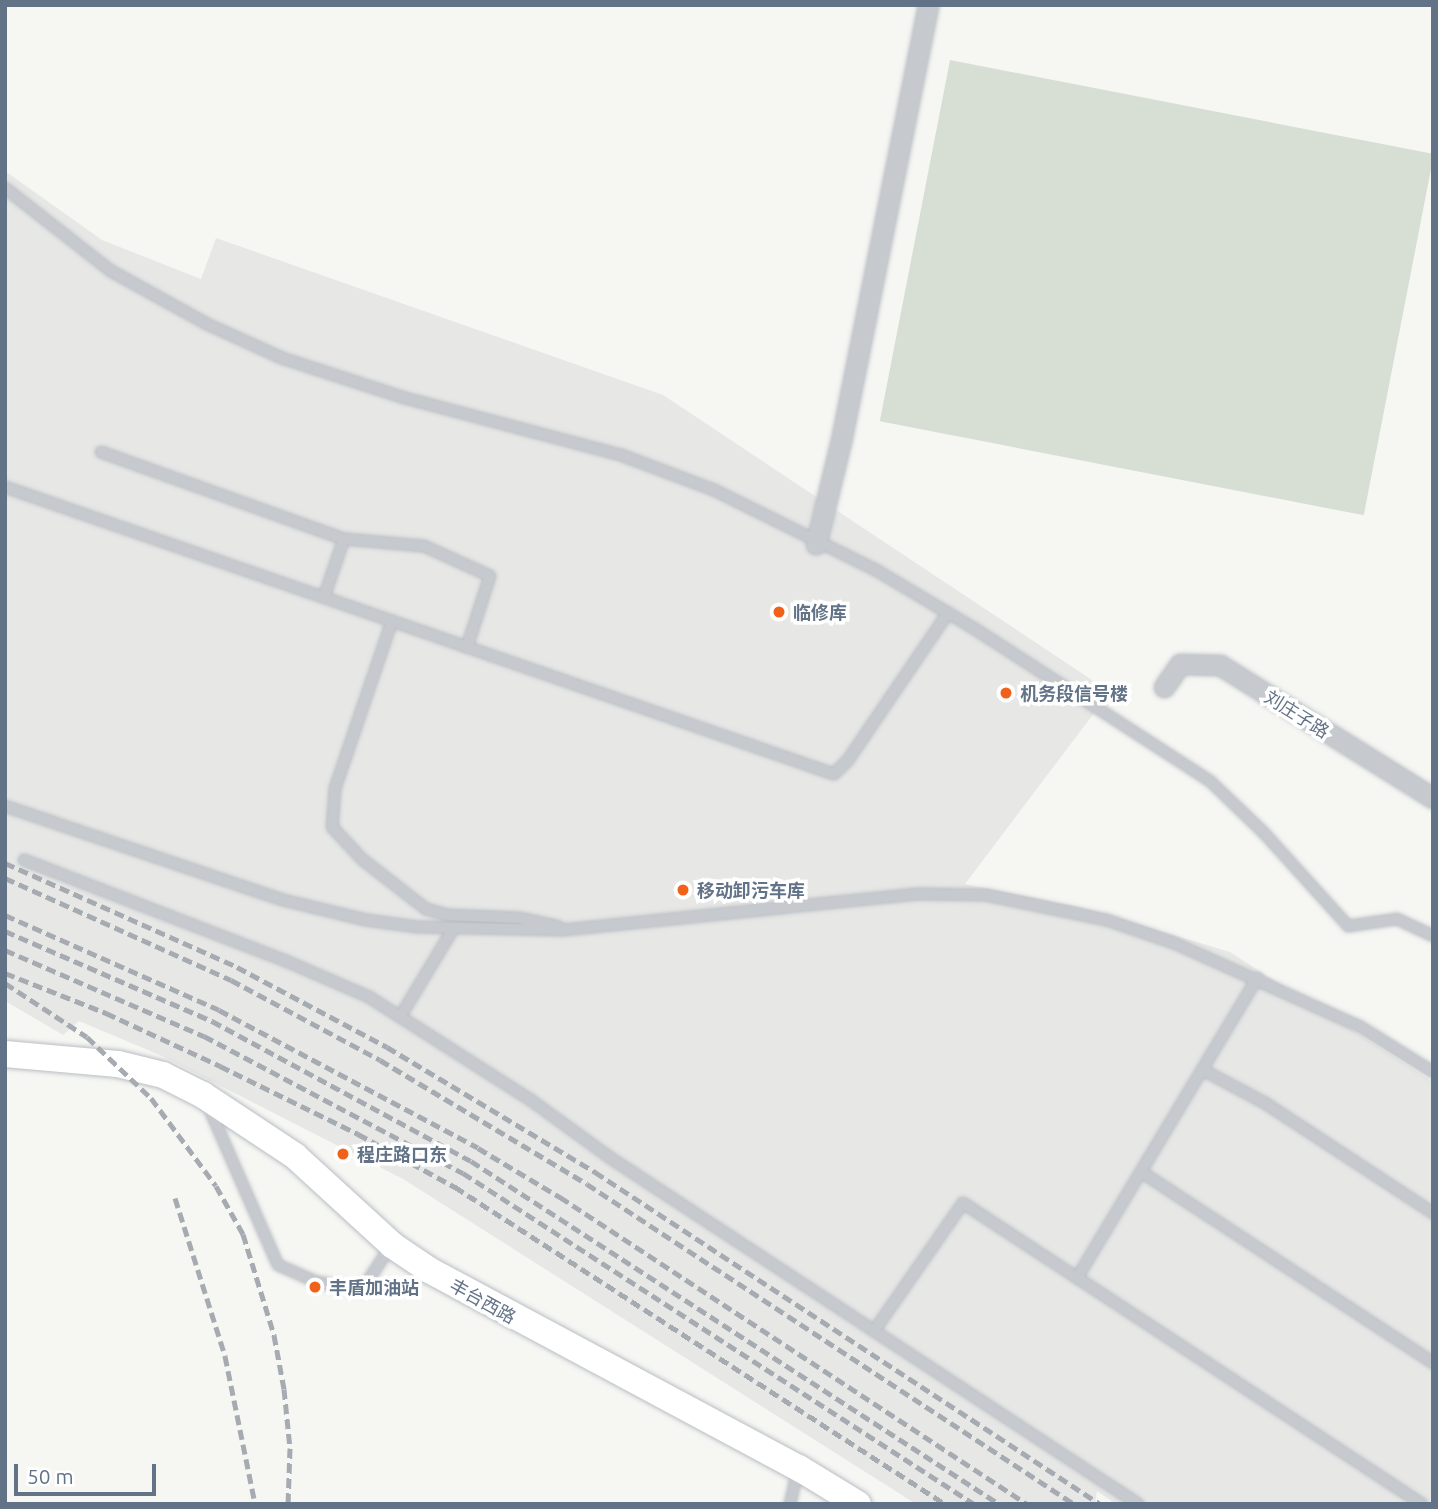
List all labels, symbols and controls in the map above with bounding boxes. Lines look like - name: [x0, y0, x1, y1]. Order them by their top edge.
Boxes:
- place label: 临修库: [793, 601, 847, 623]
- marker: 临修库: [771, 604, 787, 620]
- place label: 机务段信号楼: [1020, 682, 1128, 704]
- marker: 机务段信号楼: [998, 685, 1014, 701]
- street label: 刘庄子路: [1261, 686, 1333, 742]
- place label: 移动卸污车库: [697, 879, 805, 901]
- marker: 移动卸污车库: [675, 882, 691, 898]
- place label: 程庄路口东: [357, 1143, 447, 1165]
- marker: 程庄路口东: [335, 1146, 351, 1162]
- street label: 丰台西路: [446, 1274, 520, 1328]
- place label: 丰盾加油站: [329, 1276, 419, 1298]
- marker: 丰盾加油站: [307, 1279, 323, 1295]
- scale bar: [18, 1450, 159, 1494]
- text: 50 m: [27, 1464, 74, 1488]

